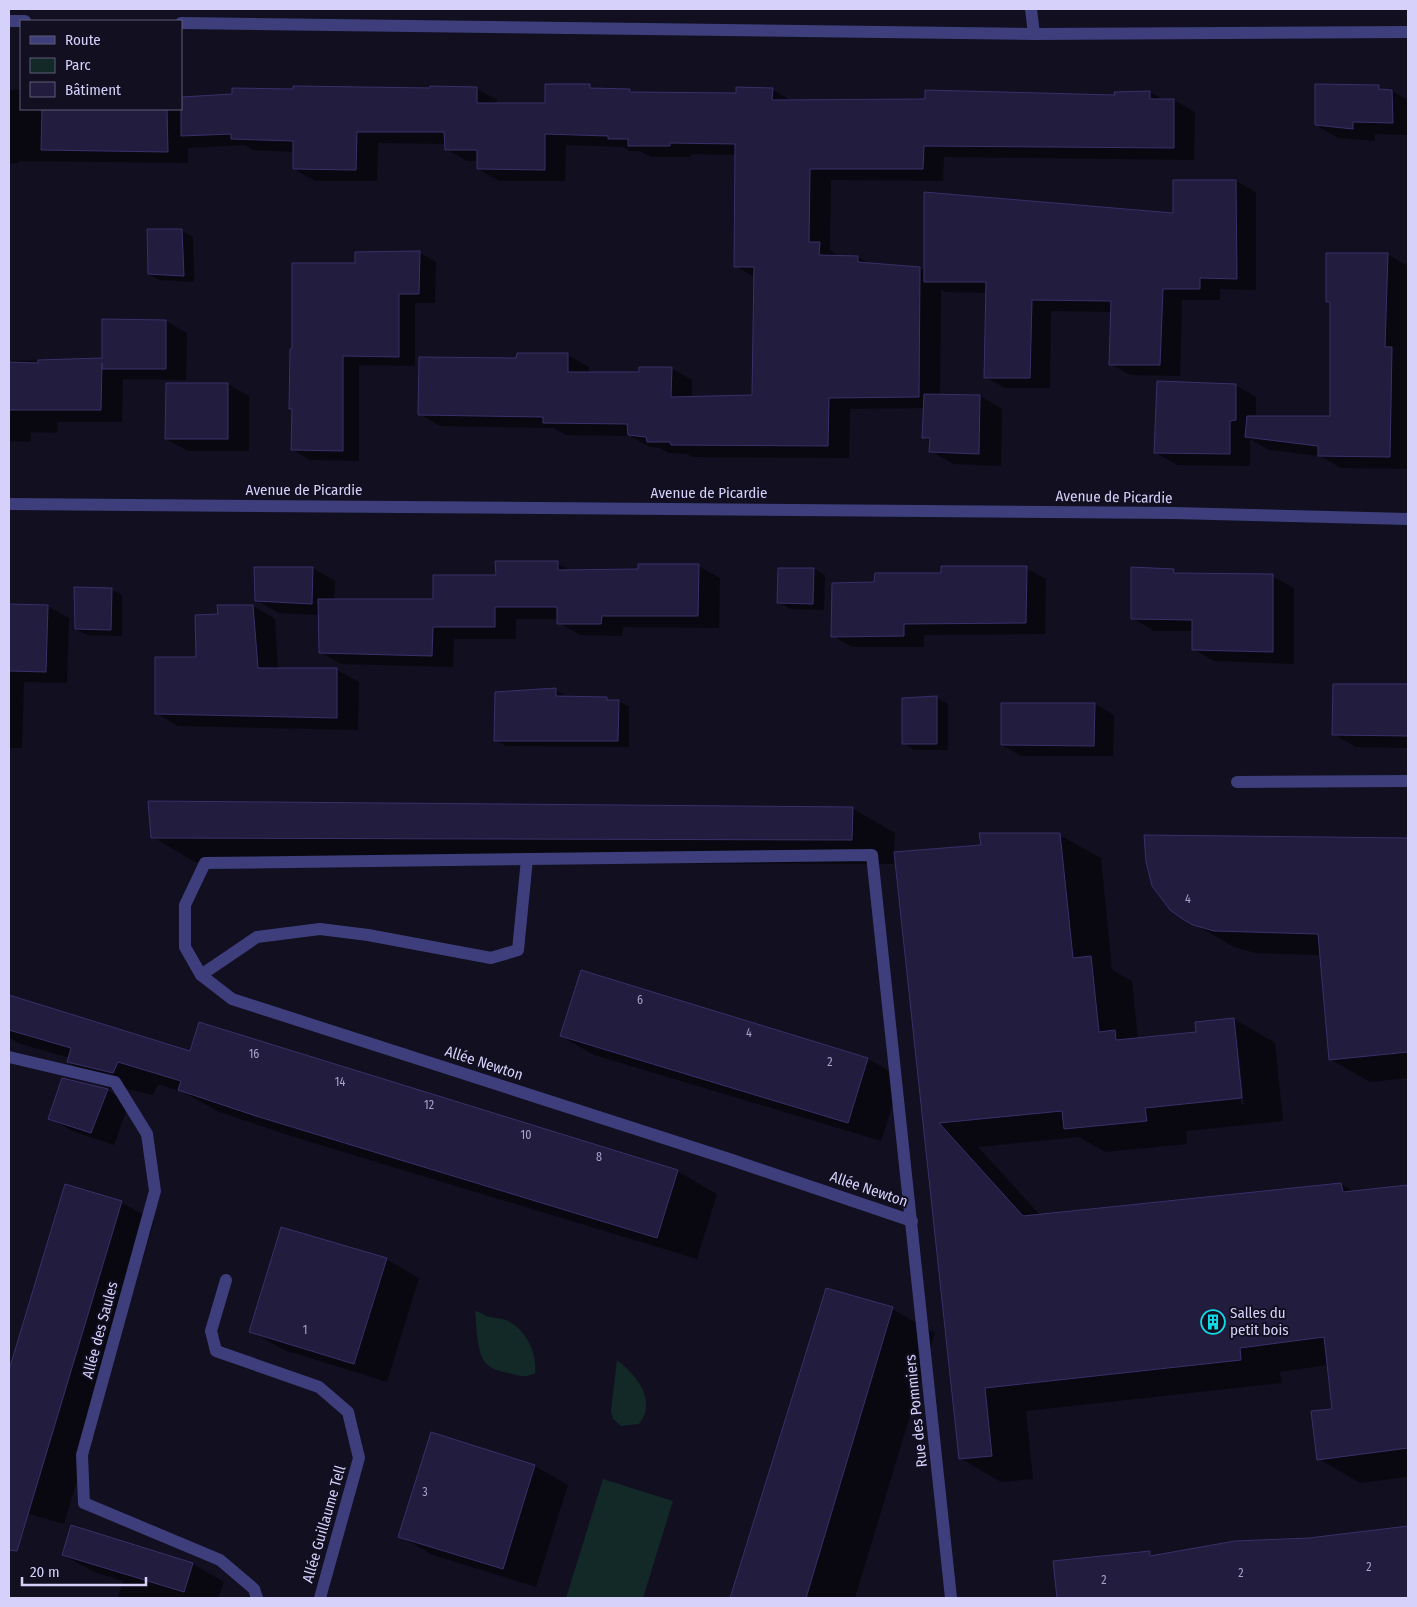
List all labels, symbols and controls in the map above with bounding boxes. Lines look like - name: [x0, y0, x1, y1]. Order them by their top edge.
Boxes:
- legend: [20, 20, 182, 110]
- text: Route: [65, 31, 101, 49]
- text: Parc: [65, 56, 91, 74]
- text: Bâtiment: [65, 81, 121, 99]
- street label: Avenue de Picardie: [246, 481, 362, 499]
- street label: Avenue de Picardie: [651, 484, 767, 502]
- street label: Avenue de Picardie: [1055, 487, 1173, 507]
- house number: 4: [1185, 892, 1191, 906]
- house number: 6: [637, 993, 643, 1007]
- house number: 4: [746, 1026, 752, 1040]
- street label: Allée Newton: [443, 1042, 525, 1084]
- house number: 16: [249, 1047, 259, 1061]
- house number: 2: [827, 1055, 833, 1069]
- house number: 14: [335, 1075, 345, 1089]
- house number: 12: [424, 1098, 434, 1112]
- house number: 10: [521, 1128, 531, 1142]
- house number: 8: [596, 1150, 602, 1164]
- street label: Allée Newton: [828, 1167, 910, 1211]
- street label: Allée des Saules: [78, 1279, 122, 1381]
- place label: Salles du petit bois: [1230, 1304, 1289, 1339]
- building icon: Salles du petit bois: [1200, 1309, 1226, 1335]
- house number: 1: [303, 1323, 307, 1337]
- street label: Rue des Pommiers: [901, 1354, 931, 1468]
- street label: Allée Guillaume Tell: [299, 1463, 349, 1585]
- house number: 3: [422, 1485, 428, 1499]
- scale bar: [22, 1554, 146, 1586]
- house number: 2: [1366, 1560, 1372, 1574]
- text: 20 m: [30, 1563, 60, 1581]
- house number: 2: [1238, 1566, 1244, 1580]
- house number: 2: [1101, 1573, 1107, 1587]

